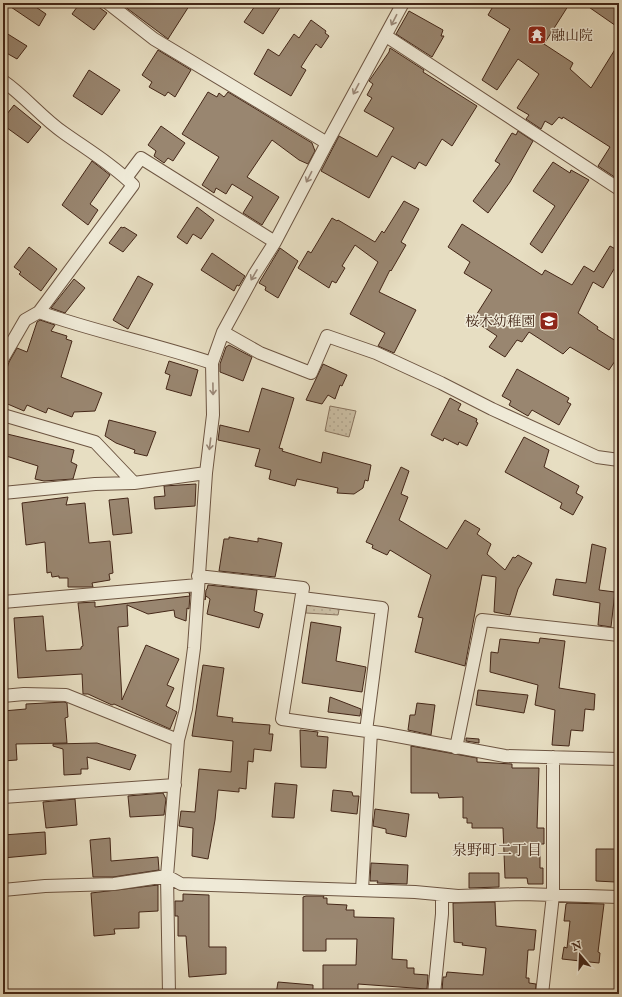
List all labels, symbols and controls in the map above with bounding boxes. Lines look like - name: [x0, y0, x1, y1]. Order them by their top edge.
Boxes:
- one-way arrow: [390, 13, 397, 25]
- temple icon: 融山院: [526, 24, 548, 46]
- place label: 融山院: [551, 27, 593, 45]
- one-way arrow: [351, 83, 359, 95]
- one-way arrow: [304, 171, 312, 183]
- one-way arrow: [250, 269, 258, 281]
- school or university icon: 桜木幼稚園: [538, 310, 560, 332]
- place label: 桜木幼稚園: [465, 313, 535, 331]
- one-way arrow: [209, 382, 216, 395]
- one-way arrow: [206, 437, 213, 450]
- district label: 泉野町二丁目: [452, 841, 542, 860]
- north arrow: [560, 935, 600, 975]
- text: N: [569, 938, 584, 955]

